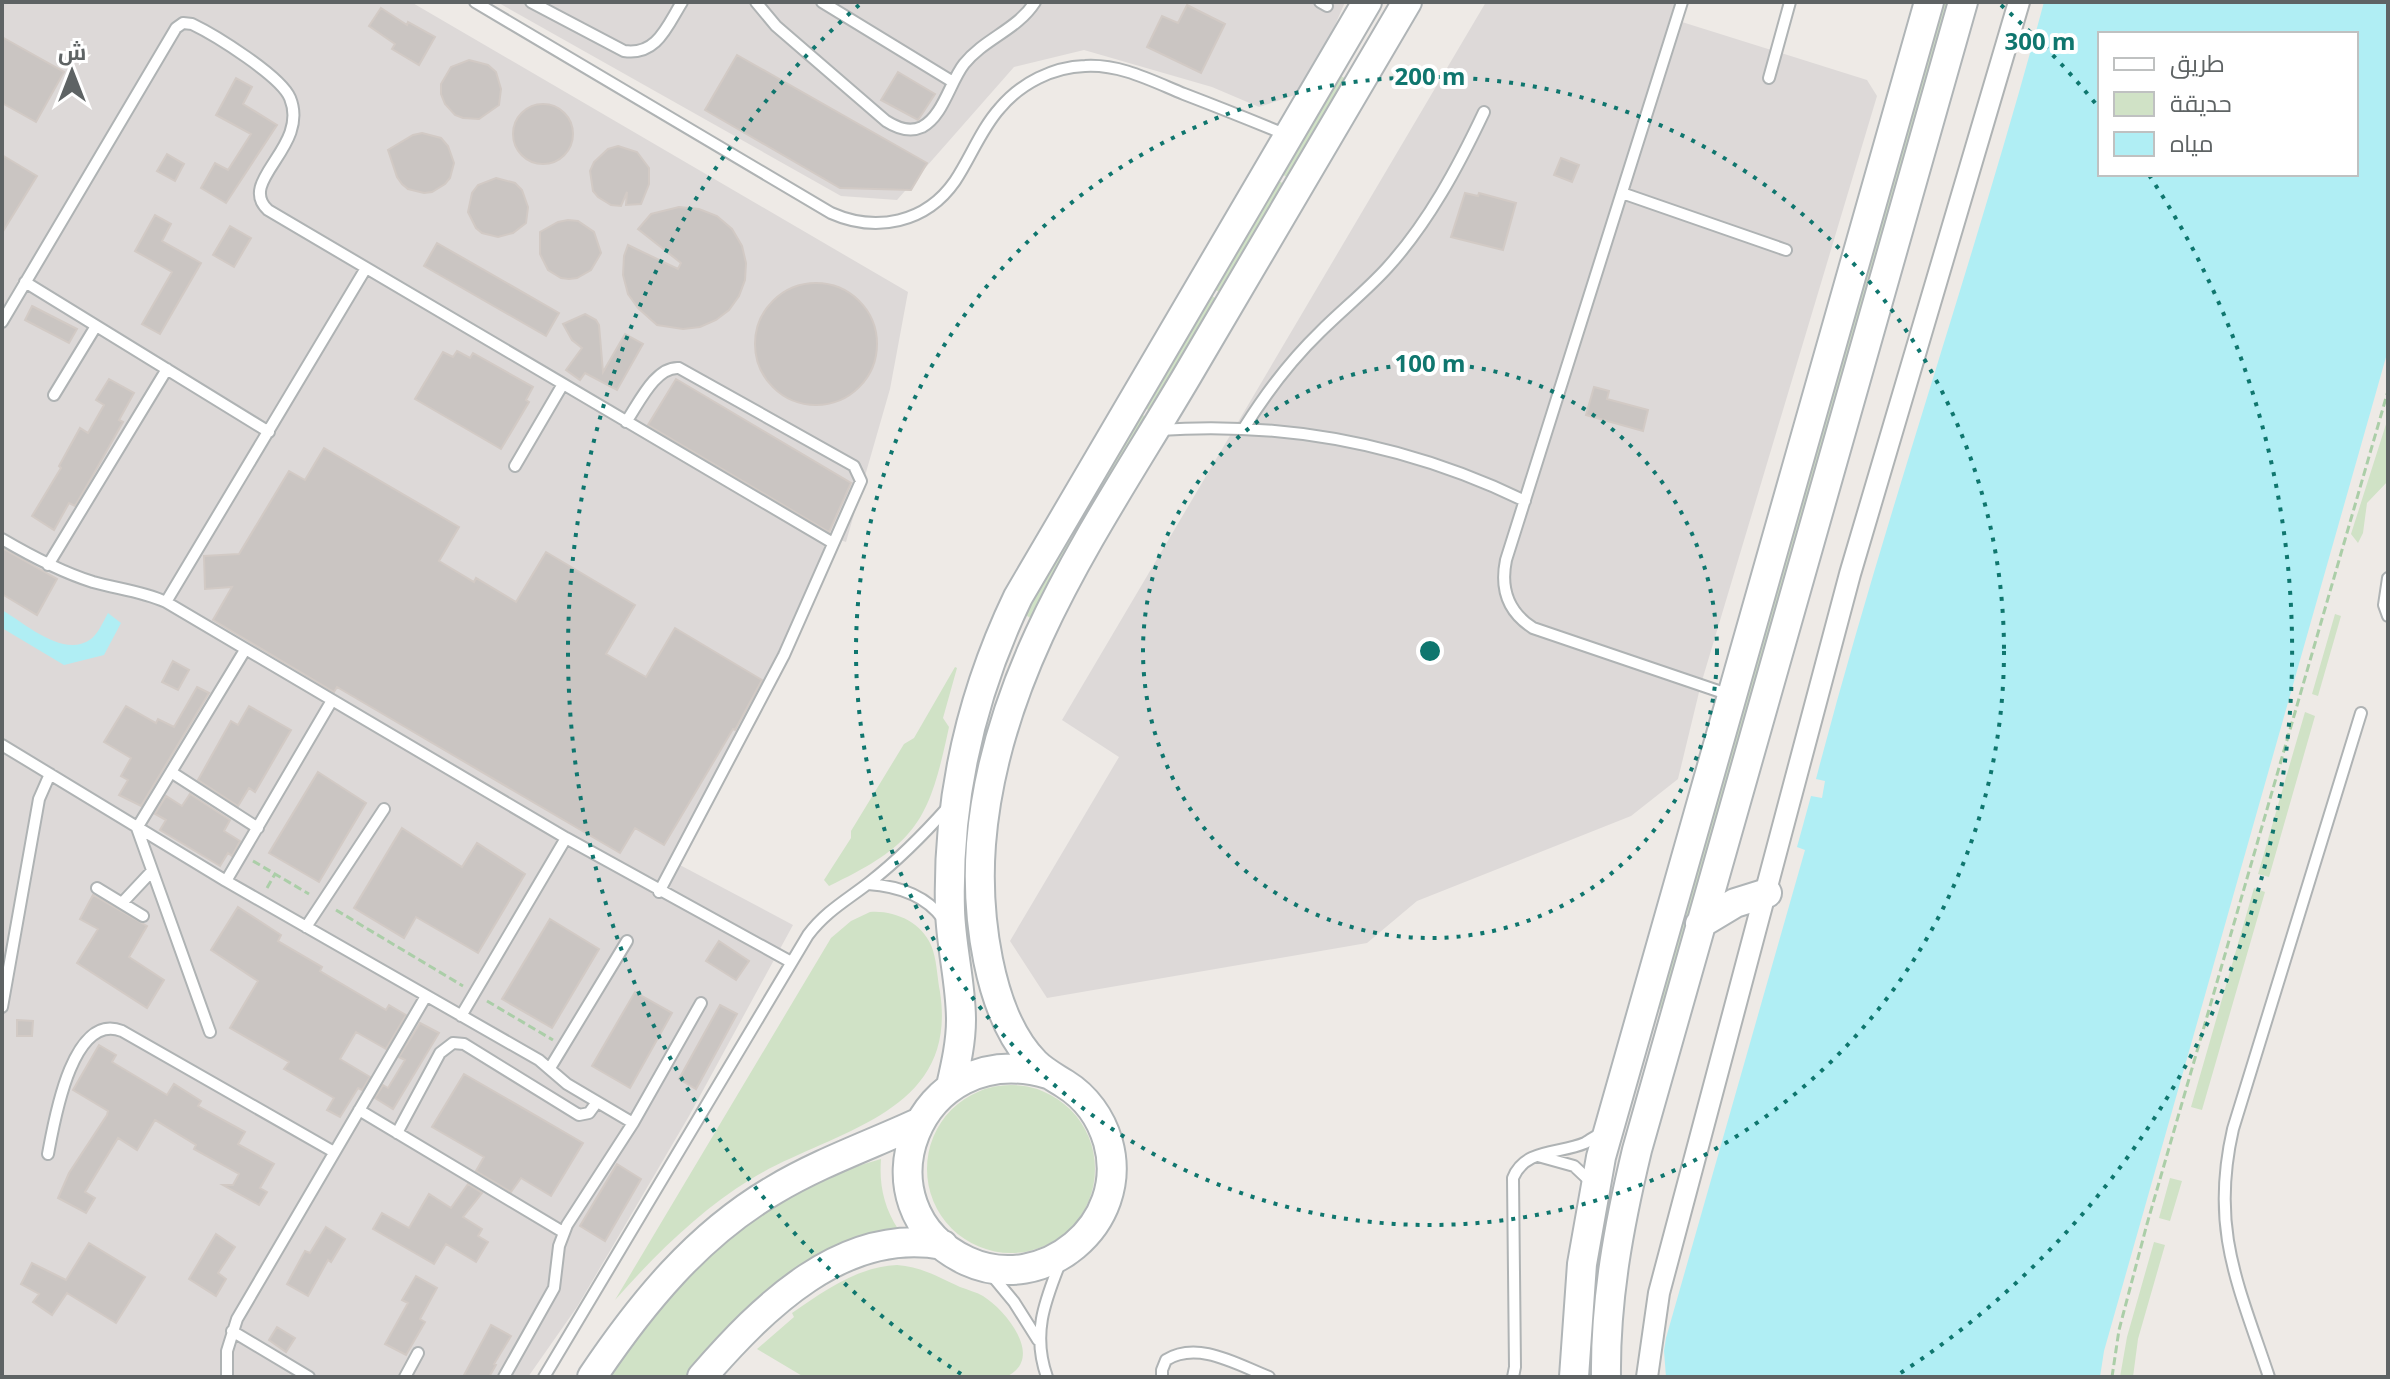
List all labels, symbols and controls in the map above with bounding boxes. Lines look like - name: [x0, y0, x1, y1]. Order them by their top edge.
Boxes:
- text: 300 m: [2005, 24, 2075, 57]
- north arrow: [32, 32, 112, 112]
- legend: [2098, 32, 2358, 176]
- text: ش: [58, 36, 86, 66]
- text: طريق: [2170, 46, 2225, 79]
- text: 200 m: [1395, 59, 1465, 92]
- text: حديقة: [2170, 86, 2232, 119]
- text: مياه: [2170, 126, 2214, 159]
- text: 100 m: [1395, 346, 1465, 379]
- centre of rings: [1416, 637, 1444, 665]

